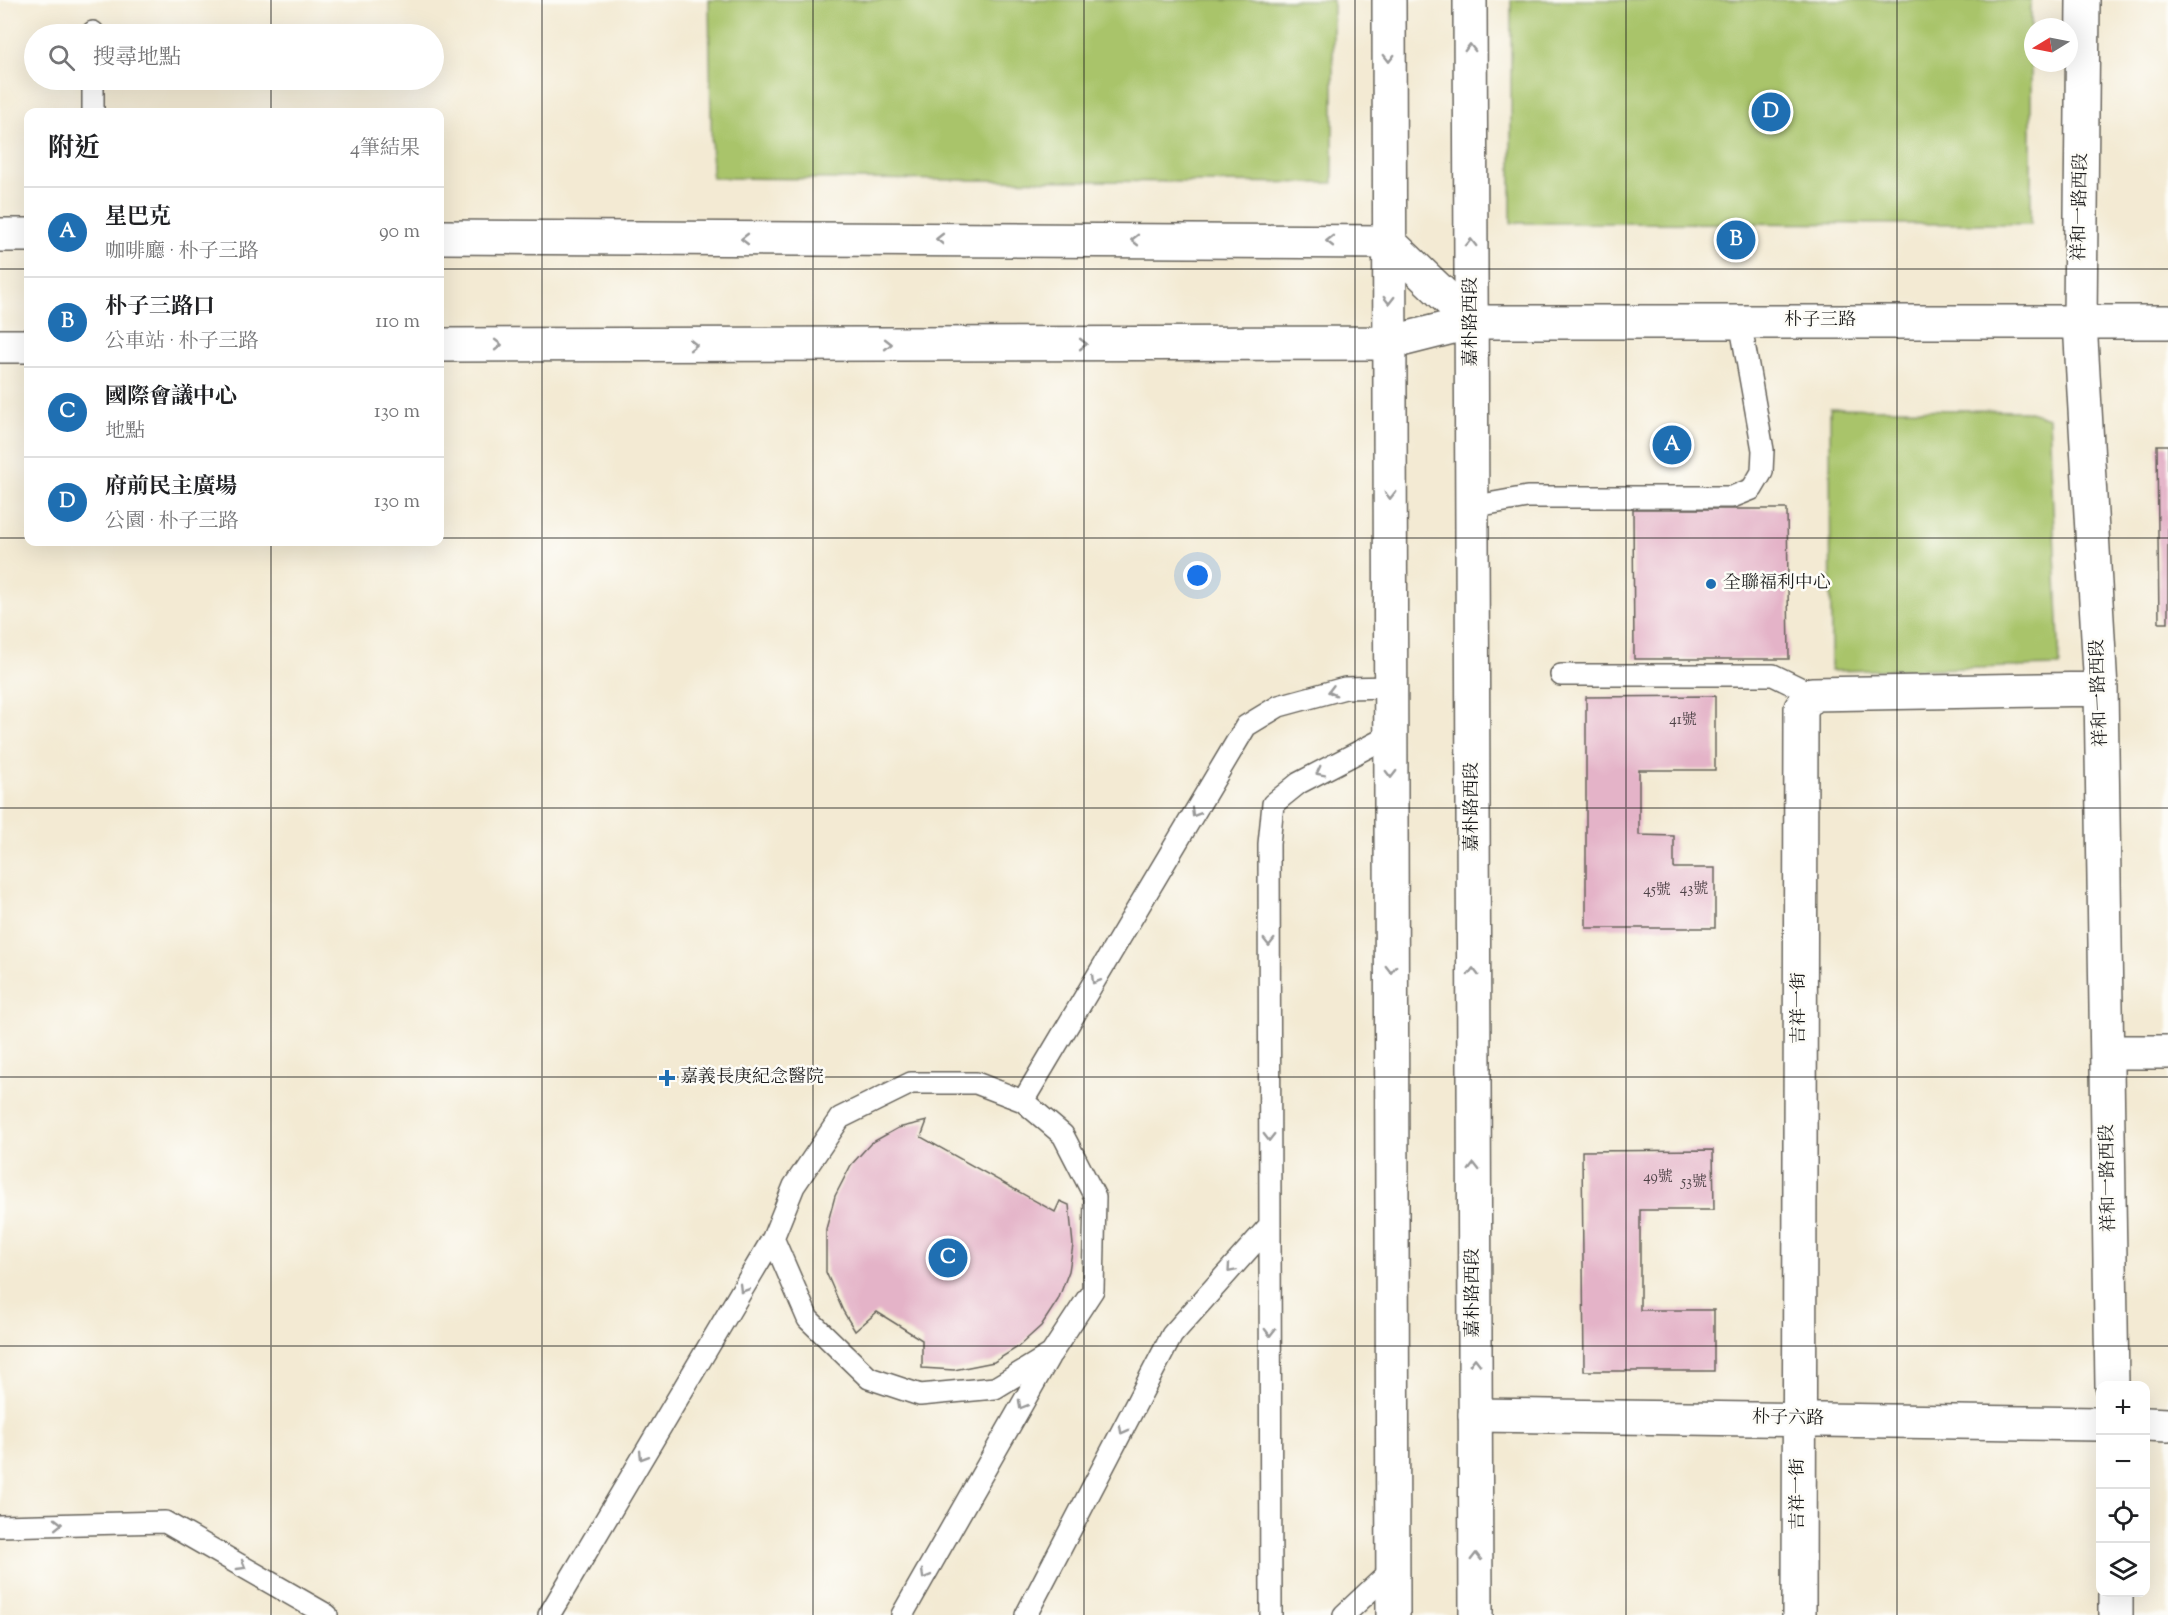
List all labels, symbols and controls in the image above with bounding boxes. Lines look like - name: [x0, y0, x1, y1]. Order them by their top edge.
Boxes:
- north arrow: [2024, 18, 2078, 72]
- search box: [24, 24, 444, 90]
- icon: search: [45, 41, 78, 74]
- text: 搜尋地點: [93, 43, 181, 75]
- one-way arrow: [1464, 43, 1476, 52]
- one-way arrow: [1383, 54, 1395, 63]
- pin: D: [1752, 90, 1790, 134]
- text: 附近: [48, 131, 100, 168]
- text: 4筆結果: [350, 135, 420, 164]
- street label: 祥和一路西段: [2067, 153, 2095, 261]
- text: 星巴克: [105, 202, 171, 234]
- text: A: [59, 218, 76, 247]
- text: 90 m: [379, 218, 420, 247]
- pin: B: [1716, 218, 1756, 262]
- one-way arrow: [741, 232, 750, 245]
- one-way arrow: [936, 233, 945, 246]
- one-way arrow: [1131, 234, 1140, 246]
- one-way arrow: [1326, 235, 1335, 247]
- text: 咖啡廳 · 朴子三路: [105, 238, 259, 267]
- one-way arrow: [1465, 238, 1478, 247]
- street label: 嘉朴路西段: [1459, 277, 1485, 367]
- text: 朴子三路口: [105, 292, 215, 324]
- one-way arrow: [1383, 296, 1395, 305]
- text: B: [61, 308, 74, 337]
- text: 110 m: [375, 308, 420, 337]
- street label: 朴子三路: [1784, 308, 1856, 334]
- text: 公車站 · 朴子三路: [105, 328, 259, 357]
- one-way arrow: [883, 338, 892, 350]
- one-way arrow: [1078, 338, 1087, 350]
- one-way arrow: [493, 339, 502, 351]
- one-way arrow: [688, 339, 697, 351]
- text: 國際會議中心: [105, 382, 237, 414]
- text: C: [59, 398, 76, 427]
- text: 130 m: [374, 398, 420, 427]
- text: 地點: [105, 418, 145, 447]
- pin: A: [1652, 422, 1692, 468]
- text: 府前民主廣場: [105, 472, 237, 504]
- text: D: [60, 488, 75, 517]
- text: 130 m: [374, 488, 420, 517]
- one-way arrow: [1384, 491, 1396, 500]
- text: 公園 · 朴子三路: [105, 508, 239, 537]
- your location: [1183, 561, 1212, 590]
- place label: 全聯福利中心: [1723, 571, 1831, 597]
- marker: 全聯福利中心: [1704, 577, 1718, 591]
- street label: 祥和一路西段: [2085, 639, 2115, 747]
- one-way arrow: [1328, 684, 1338, 696]
- house number: 41號: [1669, 710, 1697, 731]
- street label: 嘉朴路西段: [1460, 762, 1486, 852]
- one-way arrow: [1316, 765, 1327, 776]
- one-way arrow: [1385, 770, 1397, 779]
- one-way arrow: [1190, 807, 1202, 817]
- house number: 43號: [1680, 879, 1708, 900]
- house number: 45號: [1643, 880, 1671, 901]
- one-way arrow: [1263, 937, 1275, 946]
- one-way arrow: [1385, 965, 1397, 974]
- one-way arrow: [1467, 967, 1479, 976]
- street label: 吉祥一街: [1787, 972, 1813, 1044]
- one-way arrow: [1091, 974, 1102, 984]
- place label: 嘉義長庚紀念醫院: [680, 1065, 824, 1091]
- marker: 嘉義長庚紀念醫院: [658, 1069, 676, 1087]
- street label: 祥和一路西段: [2095, 1124, 2123, 1232]
- one-way arrow: [1263, 1132, 1275, 1141]
- one-way arrow: [1468, 1162, 1480, 1171]
- house number: 49號: [1643, 1167, 1673, 1188]
- house number: 53號: [1680, 1172, 1707, 1193]
- pin: C: [928, 1236, 968, 1280]
- street label: 嘉朴路西段: [1461, 1248, 1487, 1338]
- one-way arrow: [1227, 1262, 1238, 1273]
- one-way arrow: [739, 1283, 750, 1293]
- one-way arrow: [1264, 1327, 1276, 1336]
- one-way arrow: [1469, 1357, 1481, 1366]
- map controls: [2096, 1381, 2150, 1597]
- button: +: [2096, 1381, 2150, 1435]
- one-way arrow: [1018, 1399, 1029, 1409]
- street label: 朴子六路: [1752, 1405, 1824, 1433]
- one-way arrow: [1119, 1424, 1130, 1434]
- button: −: [2096, 1435, 2150, 1489]
- one-way arrow: [639, 1450, 651, 1460]
- street label: 吉祥一街: [1786, 1458, 1812, 1530]
- button: locate: [2096, 1489, 2150, 1543]
- one-way arrow: [54, 1518, 63, 1531]
- button: layers: [2096, 1543, 2150, 1597]
- one-way arrow: [1469, 1552, 1482, 1561]
- one-way arrow: [236, 1558, 246, 1570]
- one-way arrow: [921, 1568, 933, 1579]

